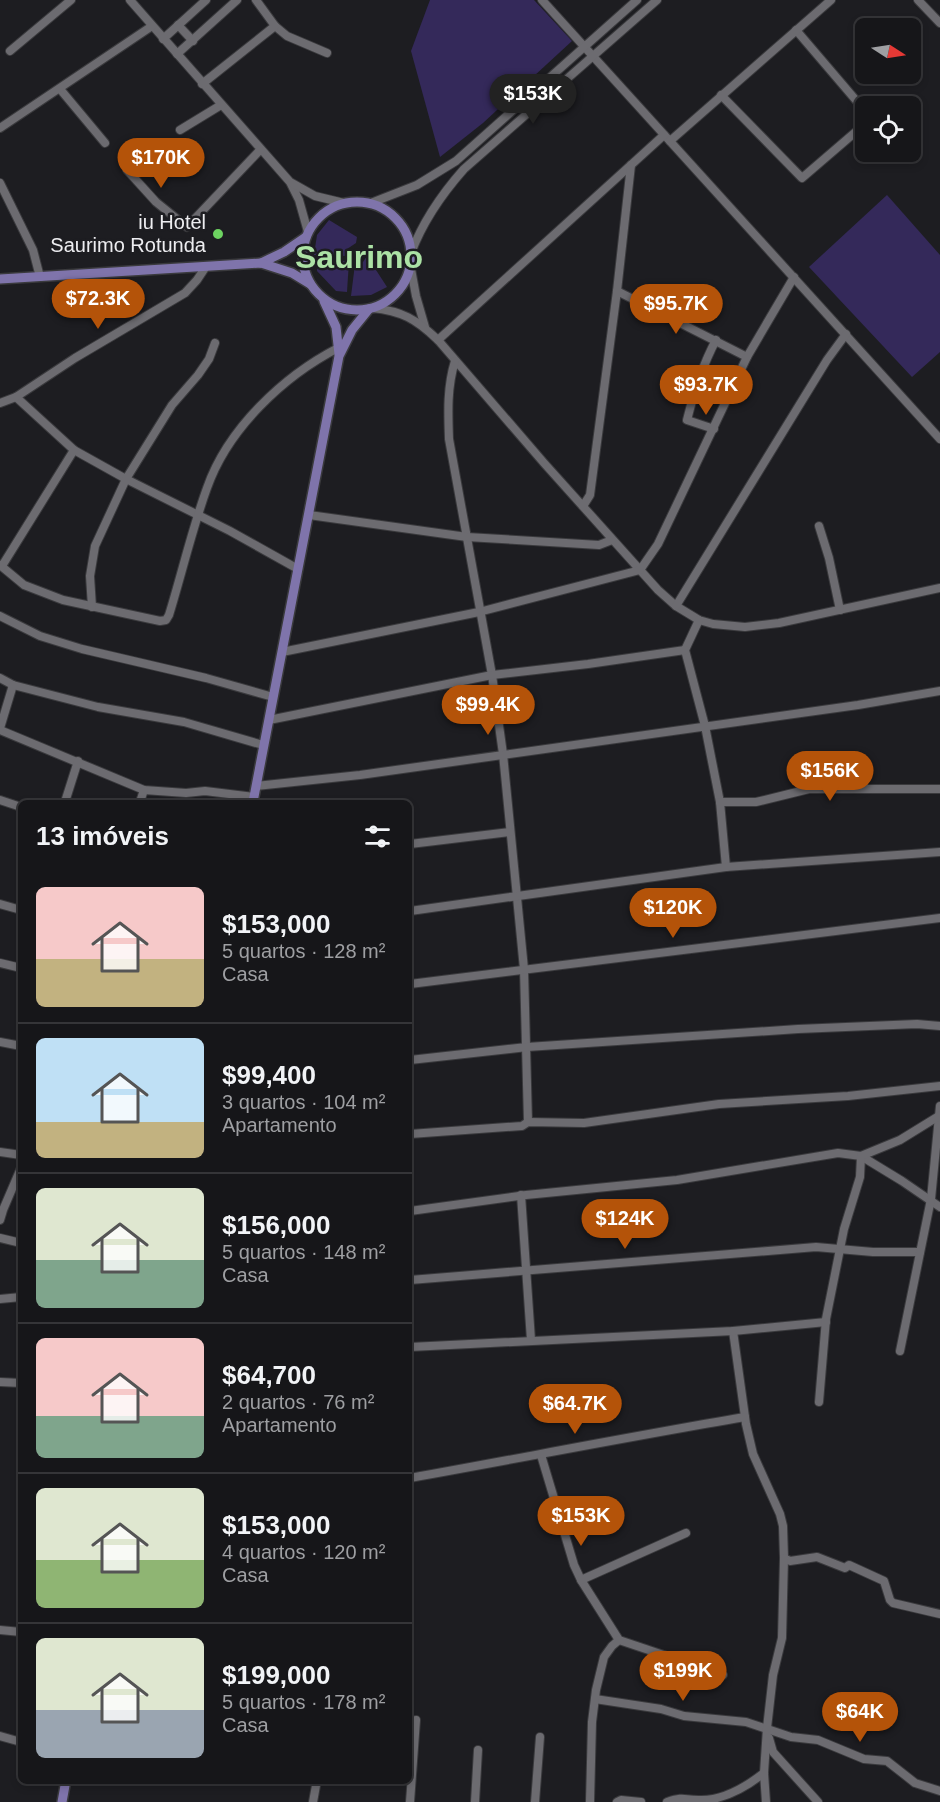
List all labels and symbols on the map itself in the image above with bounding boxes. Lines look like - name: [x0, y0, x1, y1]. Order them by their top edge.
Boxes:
- north arrow: [855, 18, 921, 84]
- pin: $153K: [491, 74, 575, 125]
- pin: $170K: [119, 138, 203, 189]
- place label: iu Hotel Saurimo Rotunda: [50, 211, 207, 256]
- marker: iu Hotel Saurimo Rotunda: [211, 227, 225, 241]
- district label: Saurimo: [295, 239, 423, 275]
- pin: $72.3K: [49, 279, 147, 330]
- pin: $95.7K: [627, 284, 725, 335]
- pin: $93.7K: [657, 365, 755, 416]
- pin: $99.4K: [439, 685, 537, 736]
- pin: $156K: [788, 751, 872, 802]
- pin: $120K: [631, 888, 715, 939]
- pin: $124K: [583, 1199, 667, 1250]
- pin: $64.7K: [526, 1384, 624, 1435]
- pin: $153K: [539, 1496, 623, 1547]
- pin: $199K: [641, 1651, 725, 1702]
- pin: $64K: [824, 1692, 896, 1743]

